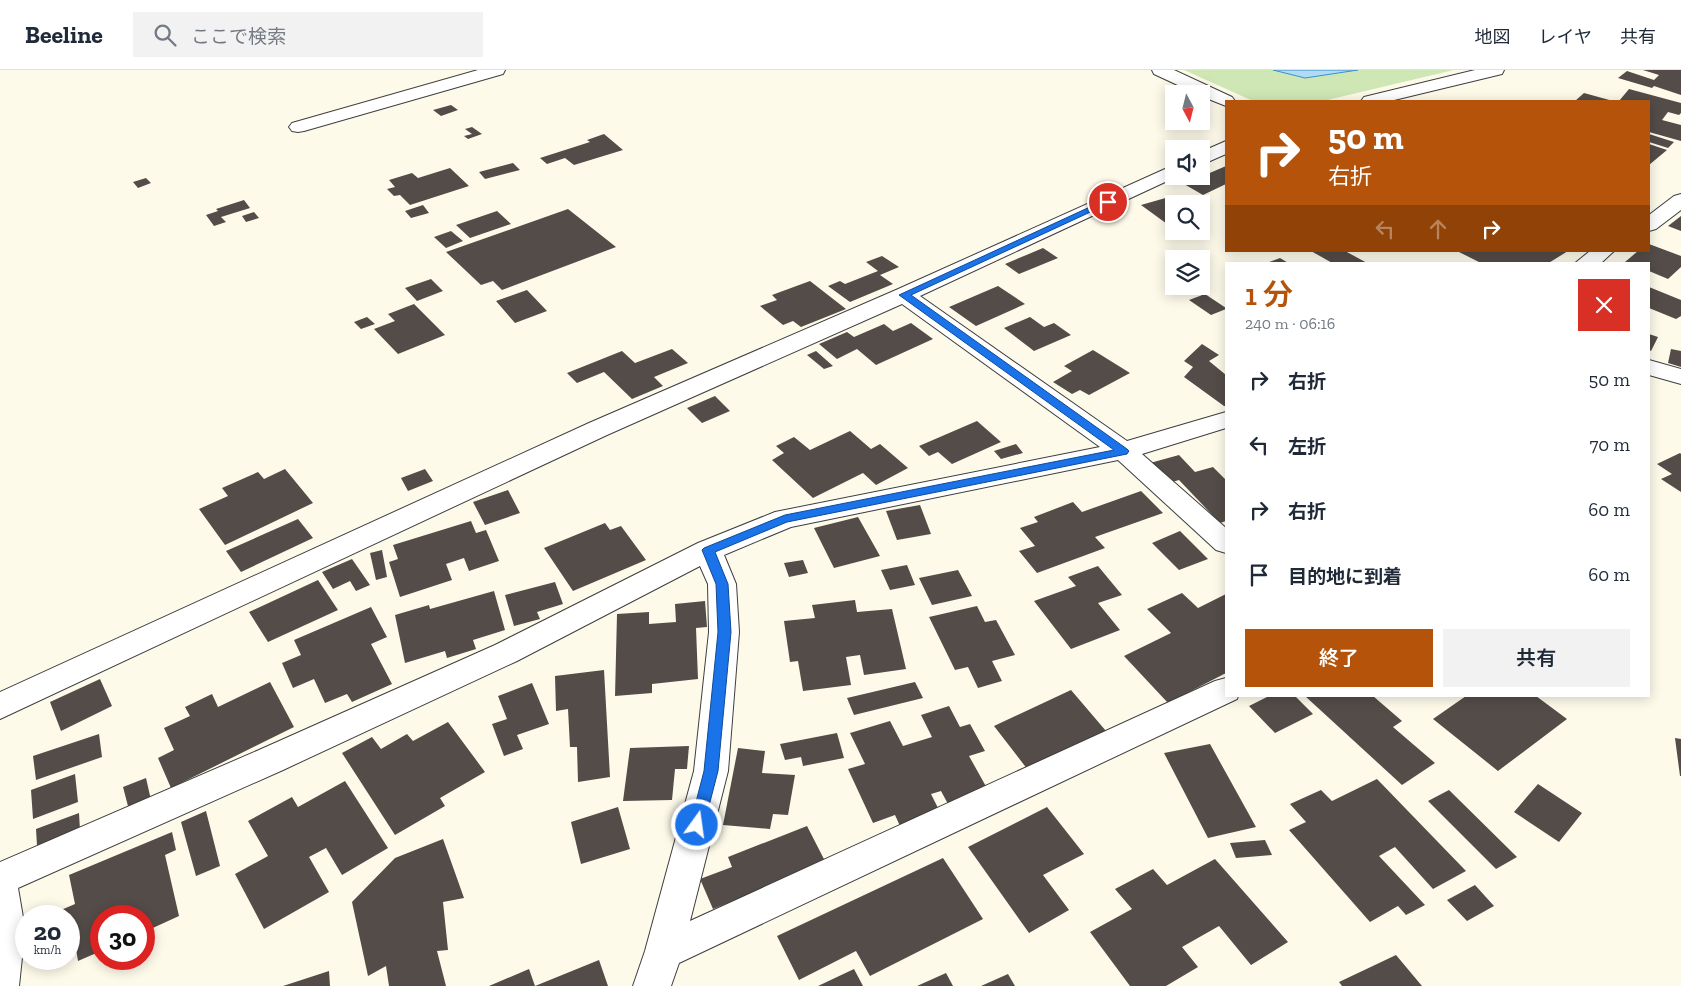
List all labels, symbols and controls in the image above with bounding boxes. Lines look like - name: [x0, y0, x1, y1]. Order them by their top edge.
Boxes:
- search box: [133, 12, 483, 57]
- text: Beeline: [25, 20, 103, 49]
- icon: search: [151, 21, 179, 49]
- text: ここで検索: [191, 25, 286, 48]
- text: 地図: [1475, 26, 1511, 48]
- text: レイヤ: [1539, 26, 1592, 48]
- text: 共有: [1620, 26, 1656, 48]
- north arrow: [1165, 85, 1210, 130]
- map controls: [1165, 85, 1210, 295]
- text: 50 m: [1328, 116, 1404, 158]
- icon: right: [1245, 120, 1310, 185]
- button: sound: [1165, 140, 1210, 185]
- text: 右折: [1328, 163, 1372, 190]
- pin: [1087, 181, 1129, 223]
- icon: arrive: [1094, 188, 1122, 216]
- button: search: [1165, 195, 1210, 240]
- icon: left: [1371, 215, 1399, 243]
- icon: ahead: [1424, 215, 1452, 243]
- icon: right: [1477, 215, 1505, 243]
- button: layers: [1165, 250, 1210, 295]
- text: 1 分: [1245, 277, 1293, 313]
- button: close: [1578, 279, 1630, 331]
- text: 240 m · 06:16: [1245, 314, 1335, 333]
- icon: right: [1245, 366, 1273, 394]
- text: 50 m: [1589, 368, 1630, 391]
- text: 右折: [1288, 370, 1326, 393]
- icon: left: [1245, 431, 1273, 459]
- text: 70 m: [1589, 433, 1630, 456]
- text: 左折: [1288, 435, 1326, 458]
- icon: right: [1245, 496, 1273, 524]
- text: 60 m: [1588, 498, 1630, 521]
- text: 右折: [1288, 500, 1326, 523]
- icon: arrive: [1245, 561, 1273, 589]
- text: 60 m: [1588, 563, 1630, 586]
- text: 目的地に到着: [1288, 565, 1402, 588]
- button: 終了: [1245, 629, 1433, 687]
- button: 共有: [1443, 629, 1630, 687]
- position arrow: [670, 798, 722, 850]
- speed limit sign: 30: [90, 905, 155, 970]
- text: 20: [34, 916, 61, 946]
- text: km/h: [34, 943, 61, 957]

